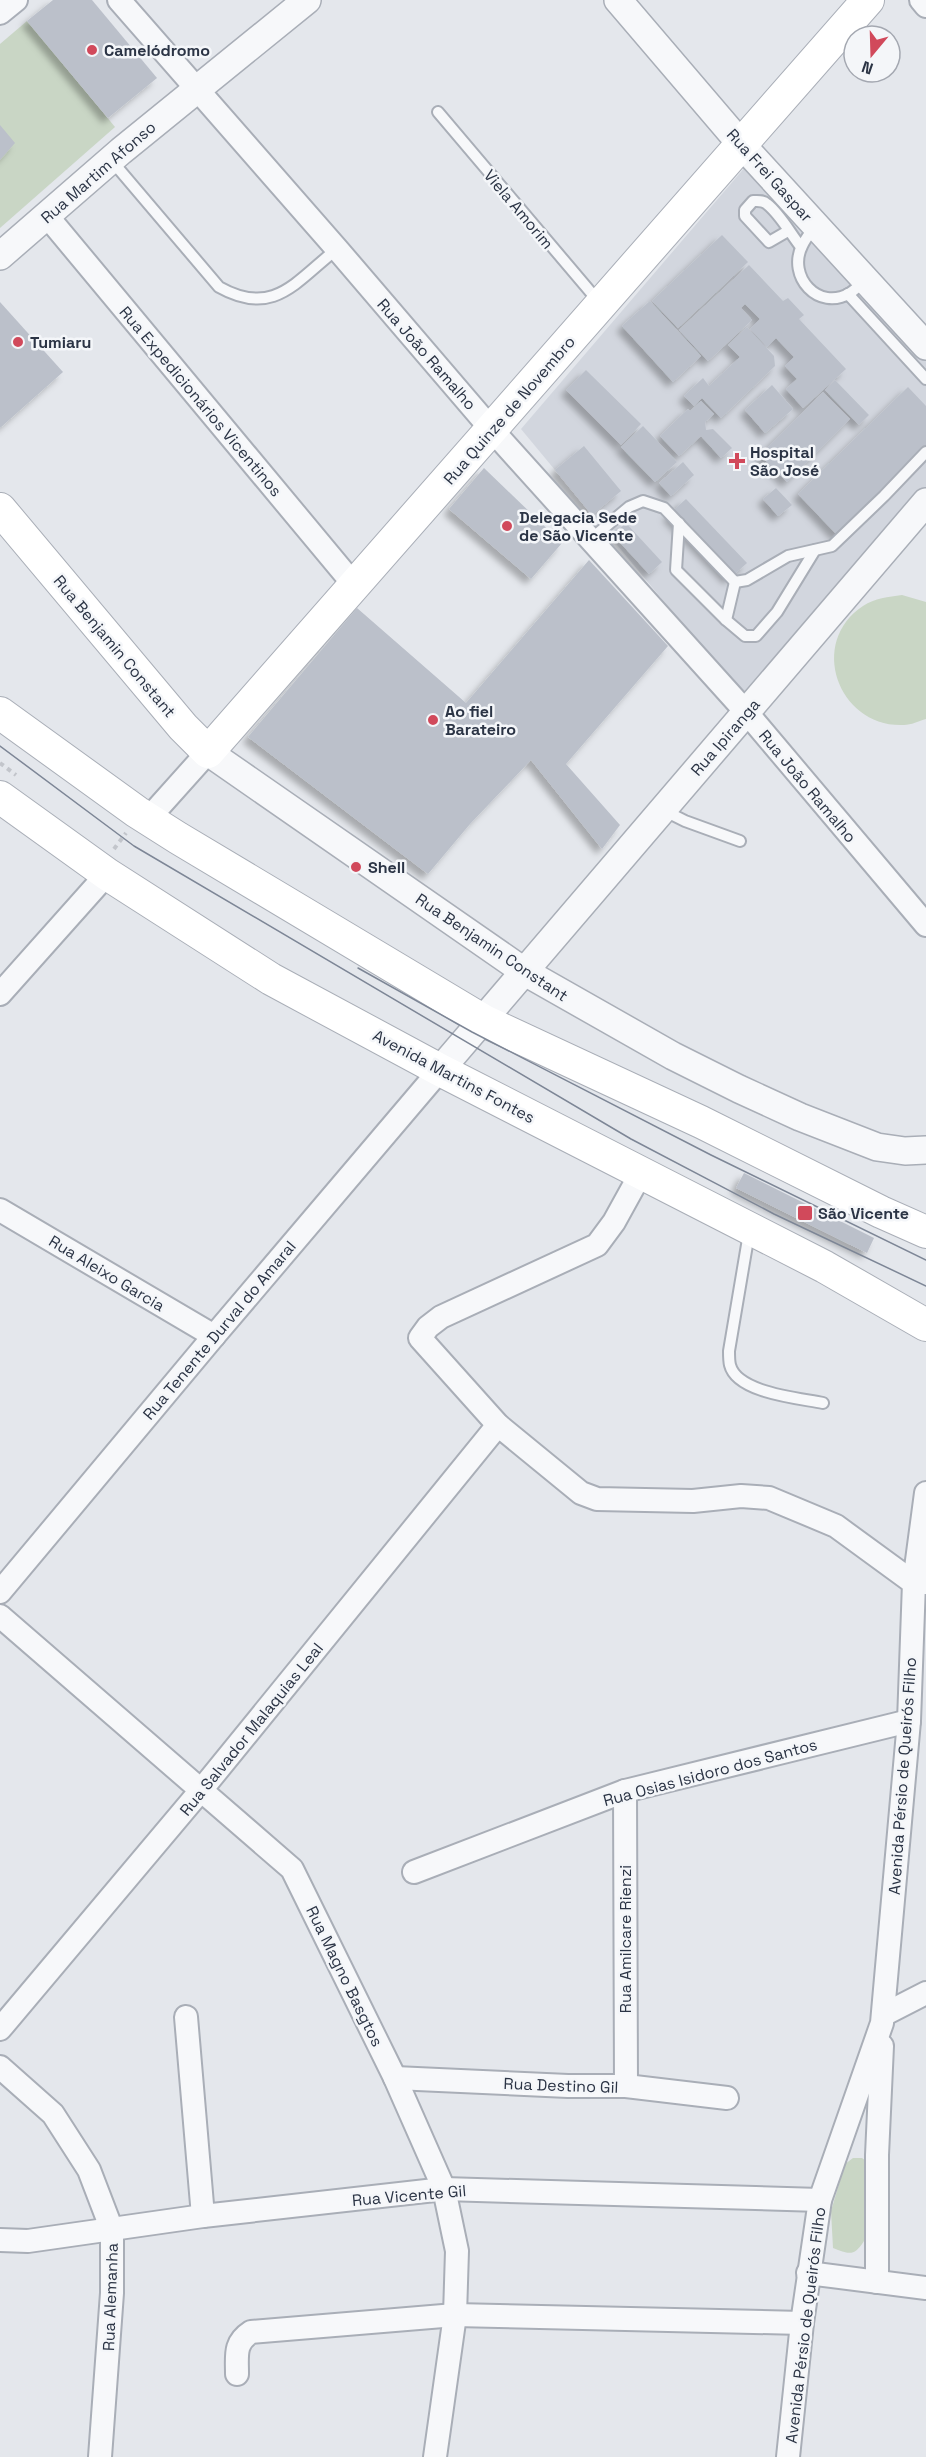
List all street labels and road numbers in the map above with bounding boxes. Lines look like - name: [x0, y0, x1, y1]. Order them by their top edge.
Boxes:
- street label: Rua Martim Afonso: [36, 117, 160, 228]
- street label: Rua Frei Gaspar: [722, 124, 817, 226]
- street label: Viela Amorim: [479, 165, 558, 254]
- street label: Rua João Ramalho: [372, 294, 481, 414]
- street label: Rua Expedicionários Vicentinos: [115, 302, 286, 501]
- street label: Rua Quinze de Novembro: [439, 332, 580, 489]
- street label: Rua Benjamin Constant: [49, 571, 180, 722]
- street label: Rua Ipiranga: [686, 694, 765, 780]
- street label: Rua João Ramalho: [754, 726, 861, 847]
- street label: Rua Benjamin Constant: [411, 889, 572, 1006]
- street label: Avenida Martins Fontes: [369, 1025, 538, 1128]
- street label: Rua Aleixo Garcia: [45, 1231, 169, 1316]
- street label: Rua Tenente Durval do Amaral: [138, 1236, 301, 1424]
- street label: Rua Salvador Malaquias Leal: [175, 1638, 328, 1820]
- street label: Avenida Pérsio de Queirós Filho: [884, 1657, 921, 1896]
- street label: Rua Osias Isidoro dos Santos: [601, 1734, 820, 1811]
- street label: Rua Amilcare Rienzi: [615, 1865, 636, 2013]
- street label: Rua Magno Basgtos: [301, 1902, 388, 2050]
- street label: Rua Destino Gil: [503, 2073, 619, 2098]
- street label: Rua Vicente Gil: [351, 2180, 467, 2211]
- street label: Avenida Pérsio de Queirós Filho: [781, 2206, 830, 2445]
- street label: Rua Alemanha: [98, 2243, 123, 2351]

